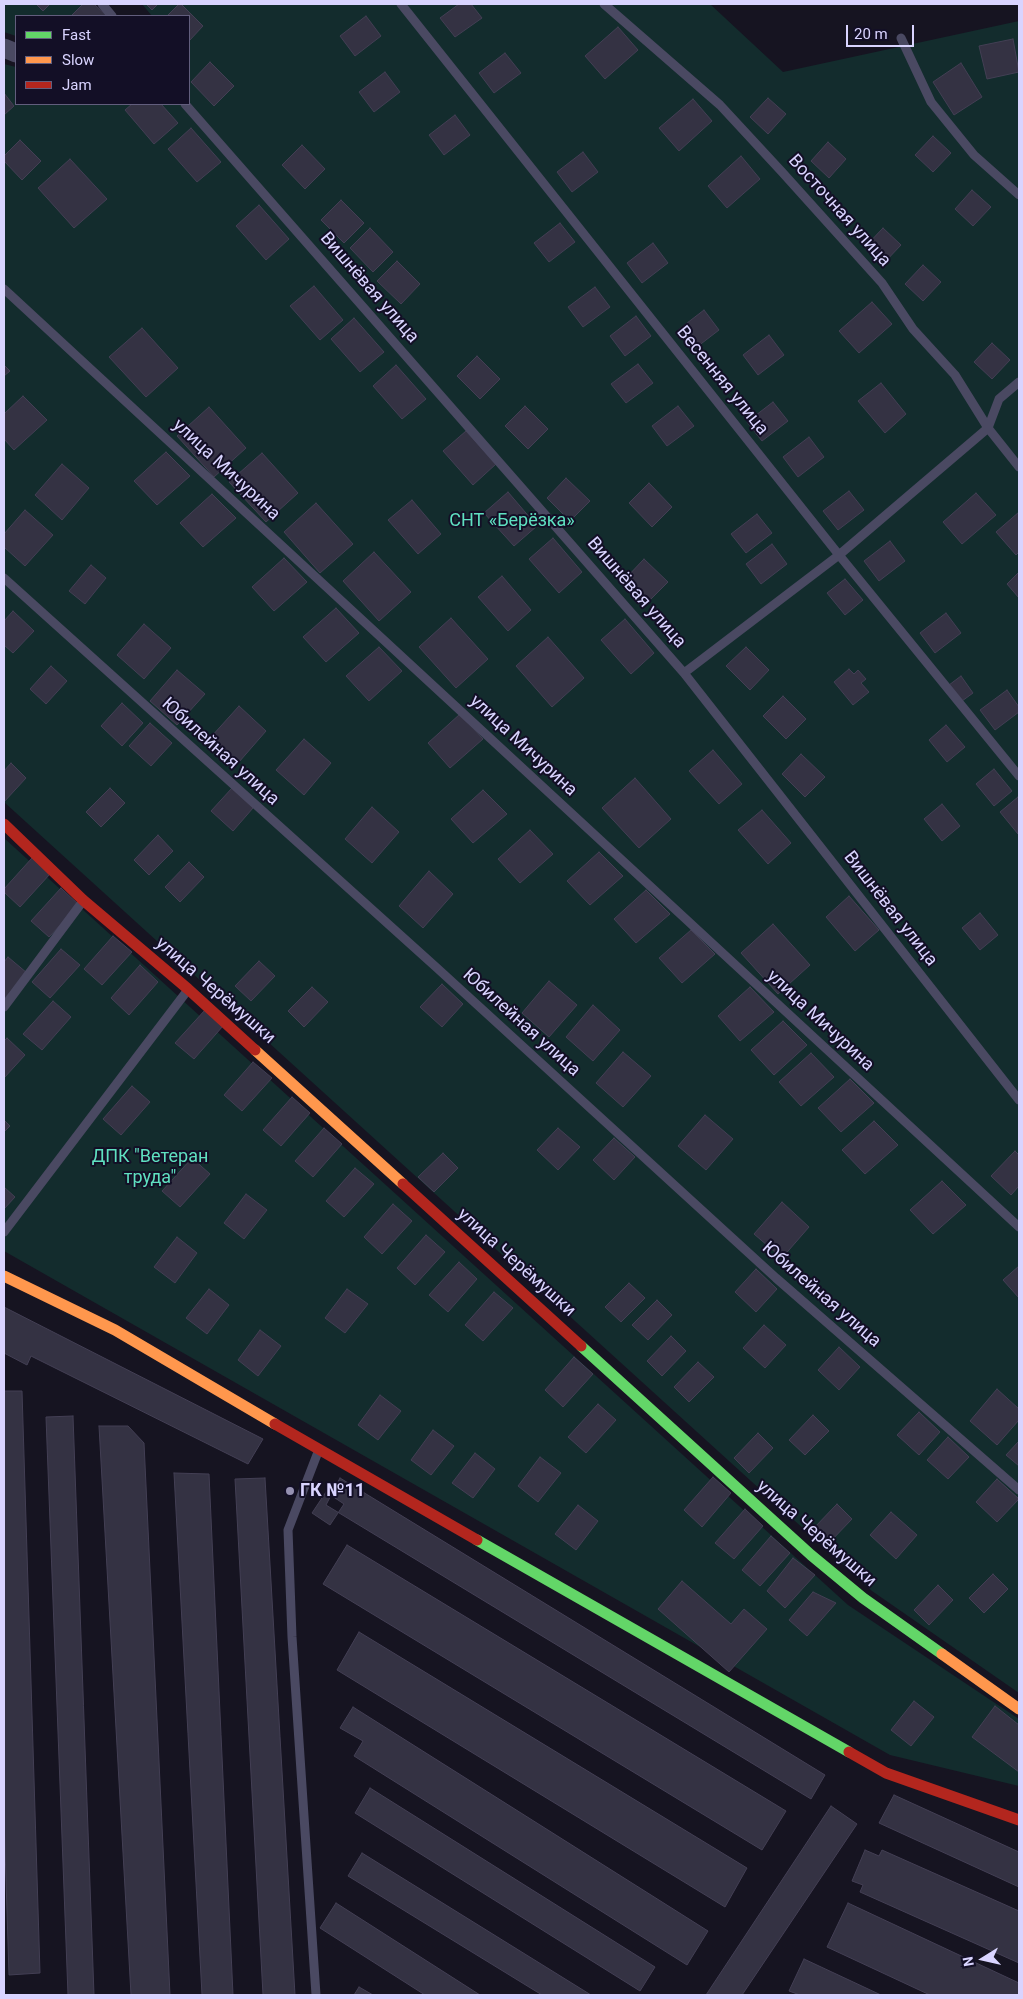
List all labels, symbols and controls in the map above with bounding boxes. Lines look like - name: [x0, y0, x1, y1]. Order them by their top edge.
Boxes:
- legend: [15, 15, 190, 105]
- scale bar: [848, 15, 916, 47]
- text: 20 m: [854, 25, 888, 43]
- text: Fast: [62, 26, 91, 44]
- text: Slow: [62, 51, 94, 69]
- text: Jam: [62, 76, 92, 94]
- street label: Восточная улица: [783, 151, 895, 271]
- street label: Вишнёвая улица: [315, 228, 423, 348]
- street label: Весенняя улица: [671, 322, 773, 440]
- street label: улица Мичурина: [168, 415, 284, 525]
- park label: СНТ «Берёзка»: [449, 510, 575, 532]
- street label: Вишнёвая улица: [582, 533, 690, 653]
- street label: улица Мичурина: [465, 691, 581, 801]
- street label: Юбилейная улица: [157, 694, 283, 810]
- street label: Вишнёвая улица: [838, 847, 942, 971]
- street label: улица Черёмушки: [151, 933, 279, 1049]
- street label: Юбилейная улица: [458, 965, 584, 1081]
- street label: улица Мичурина: [762, 966, 878, 1076]
- park label: ДПК "Ветеран труда": [92, 1146, 208, 1188]
- street label: улица Черёмушки: [452, 1204, 580, 1322]
- street label: Юбилейная улица: [757, 1237, 885, 1353]
- street label: улица Черёмушки: [752, 1476, 880, 1592]
- place label: ГК №11: [300, 1480, 365, 1502]
- marker: ГК №11: [284, 1485, 296, 1497]
- north arrow: [958, 1934, 1008, 1984]
- text: N: [959, 1955, 977, 1968]

